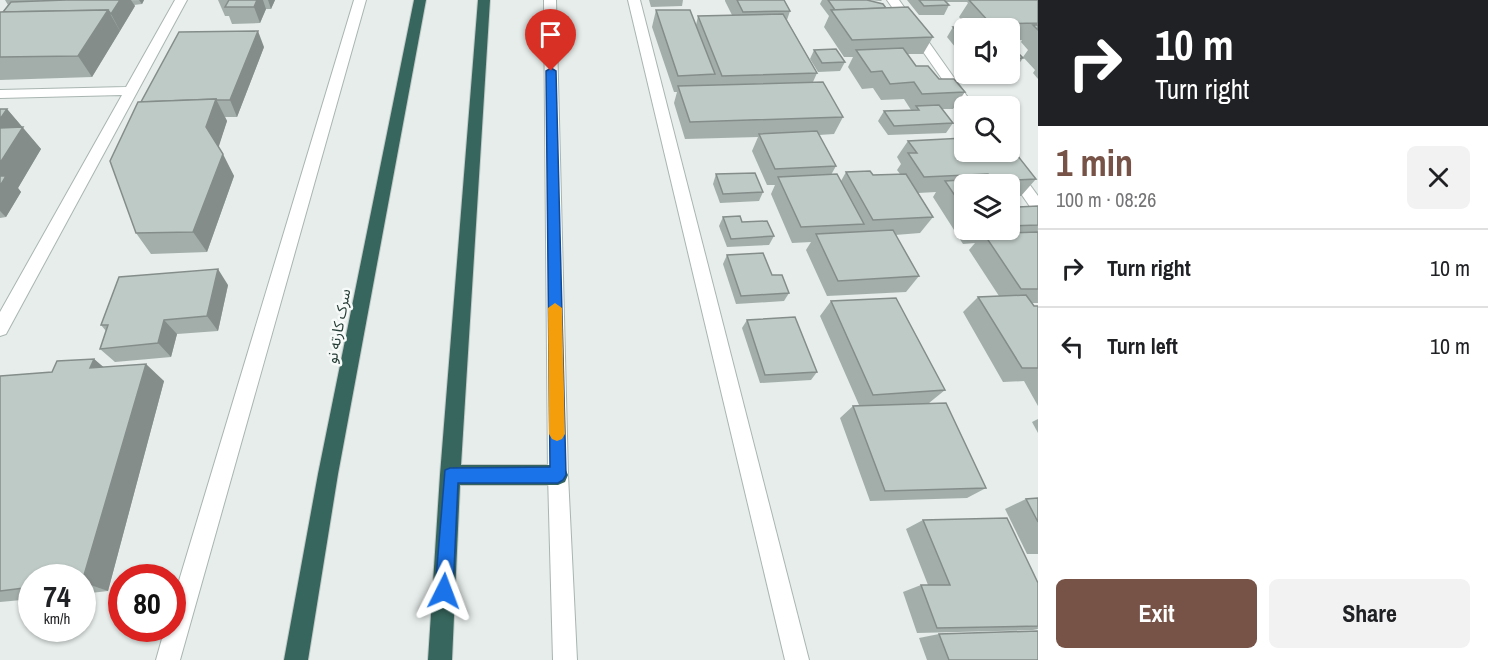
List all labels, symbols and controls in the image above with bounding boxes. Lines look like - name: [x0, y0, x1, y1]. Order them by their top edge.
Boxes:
- pin: [525, 9, 576, 71]
- text: 10 m: [1155, 17, 1234, 73]
- icon: arrive: [534, 18, 567, 51]
- map controls: [954, 18, 1020, 240]
- button: sound: [954, 18, 1020, 84]
- icon: right: [1056, 24, 1134, 102]
- text: Turn right: [1155, 71, 1249, 107]
- button: search: [954, 96, 1020, 162]
- text: 1 min: [1056, 139, 1133, 187]
- button: close: [1407, 146, 1470, 209]
- button: layers: [954, 174, 1020, 240]
- text: 100 m · 08:26: [1056, 186, 1156, 213]
- icon: right: [1056, 252, 1089, 285]
- text: Turn right: [1107, 253, 1191, 283]
- text: 10 m: [1430, 253, 1470, 283]
- street label: سرک کارته نو: [320, 287, 356, 365]
- icon: left: [1056, 330, 1089, 363]
- text: Turn left: [1107, 331, 1178, 361]
- text: 10 m: [1430, 331, 1470, 361]
- position arrow: [412, 559, 476, 623]
- speed limit sign: 80: [108, 564, 186, 642]
- text: 74: [43, 576, 71, 616]
- button: Exit: [1056, 579, 1257, 648]
- button: Share: [1269, 579, 1470, 648]
- text: km/h: [44, 608, 70, 629]

